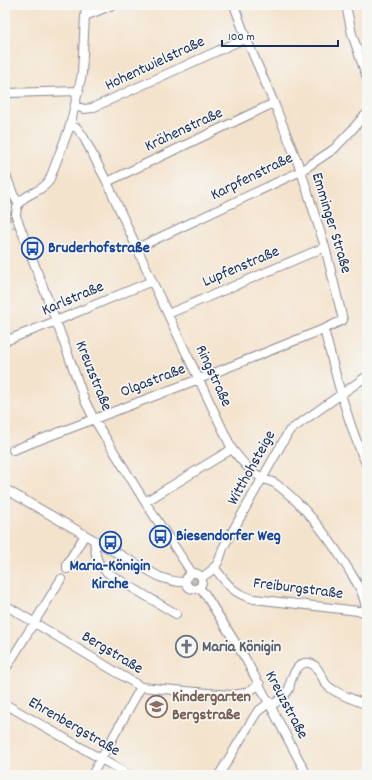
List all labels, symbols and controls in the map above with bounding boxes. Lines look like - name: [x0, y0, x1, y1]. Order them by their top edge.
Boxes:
- scale bar: [222, 22, 338, 48]
- text: 100 m: [228, 29, 255, 46]
- street label: Hohentwielstraße: [101, 31, 209, 97]
- street label: Krähenstraße: [141, 102, 227, 158]
- street label: Karpfenstraße: [207, 147, 297, 207]
- street label: Emminger Straße: [305, 170, 357, 276]
- bus stop icon: Bruderhofstraße: [20, 235, 46, 261]
- place label: Bruderhofstraße: [48, 237, 150, 260]
- street label: Lupfenstraße: [199, 240, 283, 294]
- street label: Karlstraße: [38, 276, 108, 322]
- street label: Kreuzstraße: [68, 337, 118, 415]
- street label: Ringstraße: [189, 341, 237, 411]
- street label: Olgastraße: [117, 358, 189, 404]
- street label: Witthohsteige: [222, 426, 282, 510]
- bus stop icon: Biesendorfer Weg: [148, 523, 174, 549]
- place label: Biesendorfer Weg: [176, 525, 281, 548]
- bus stop icon: Maria-Königin Kirche: [97, 530, 123, 556]
- place label: Maria-Königin Kirche: [70, 555, 150, 596]
- street label: Freiburgstraße: [252, 572, 344, 606]
- street label: Bergstraße: [77, 626, 147, 680]
- church icon: Maria Königin: [173, 634, 199, 660]
- place label: Maria Königin: [202, 636, 281, 659]
- street label: Kreuzstraße: [258, 667, 314, 743]
- place label: Kindergarten Bergstraße: [172, 686, 251, 727]
- street label: Ehrenbergstraße: [24, 691, 124, 763]
- school or university icon: Kindergarten Bergstraße: [143, 693, 169, 719]

